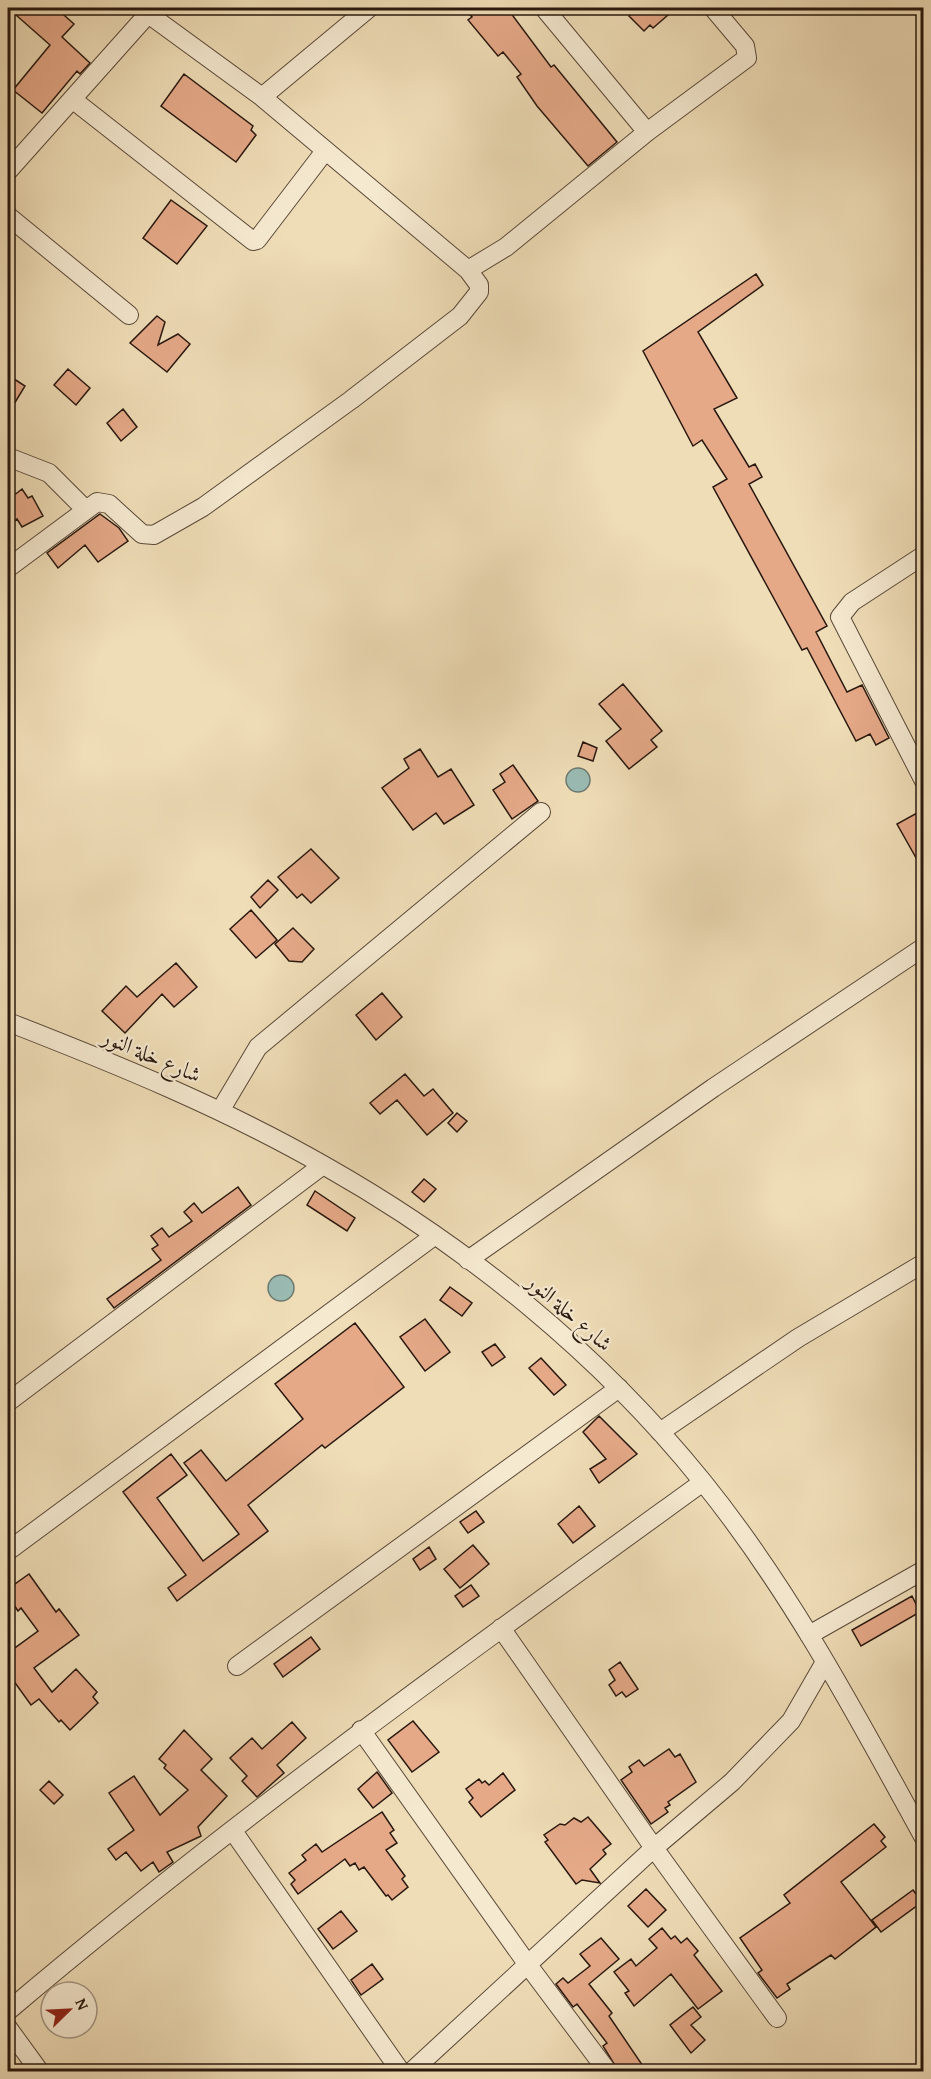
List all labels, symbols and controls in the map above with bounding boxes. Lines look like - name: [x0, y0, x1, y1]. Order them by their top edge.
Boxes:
- street label: شارع خلة النور: [95, 1019, 206, 1093]
- street label: شارع خلة النور: [517, 1264, 620, 1361]
- north arrow: [39, 1980, 99, 2040]
- text: N: [70, 1994, 96, 2014]

